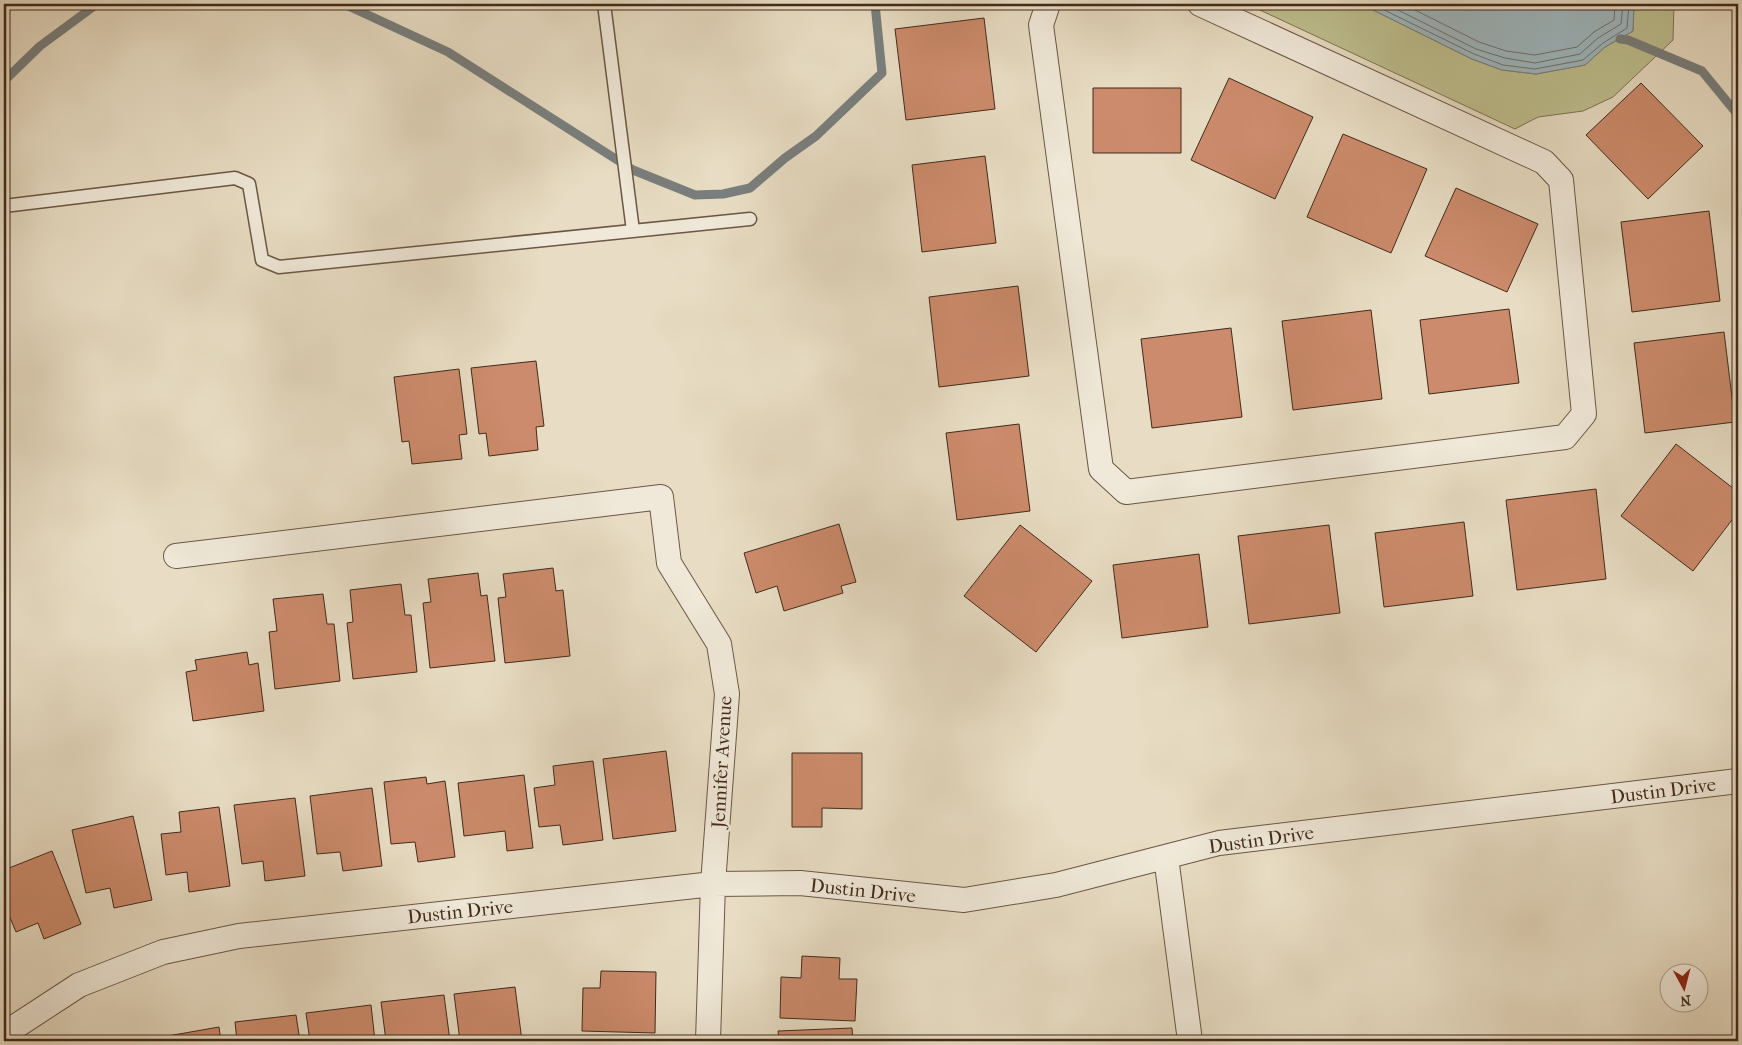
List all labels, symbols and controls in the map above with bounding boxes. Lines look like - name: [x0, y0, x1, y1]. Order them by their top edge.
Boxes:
- street label: Jennifer Avenue: [707, 695, 736, 831]
- street label: Dustin Drive: [1609, 774, 1717, 808]
- street label: Dustin Drive: [1207, 822, 1315, 858]
- street label: Dustin Drive: [809, 875, 917, 907]
- street label: Dustin Drive: [406, 896, 514, 928]
- north arrow: [1660, 962, 1710, 1012]
- text: N: [1679, 991, 1692, 1010]

